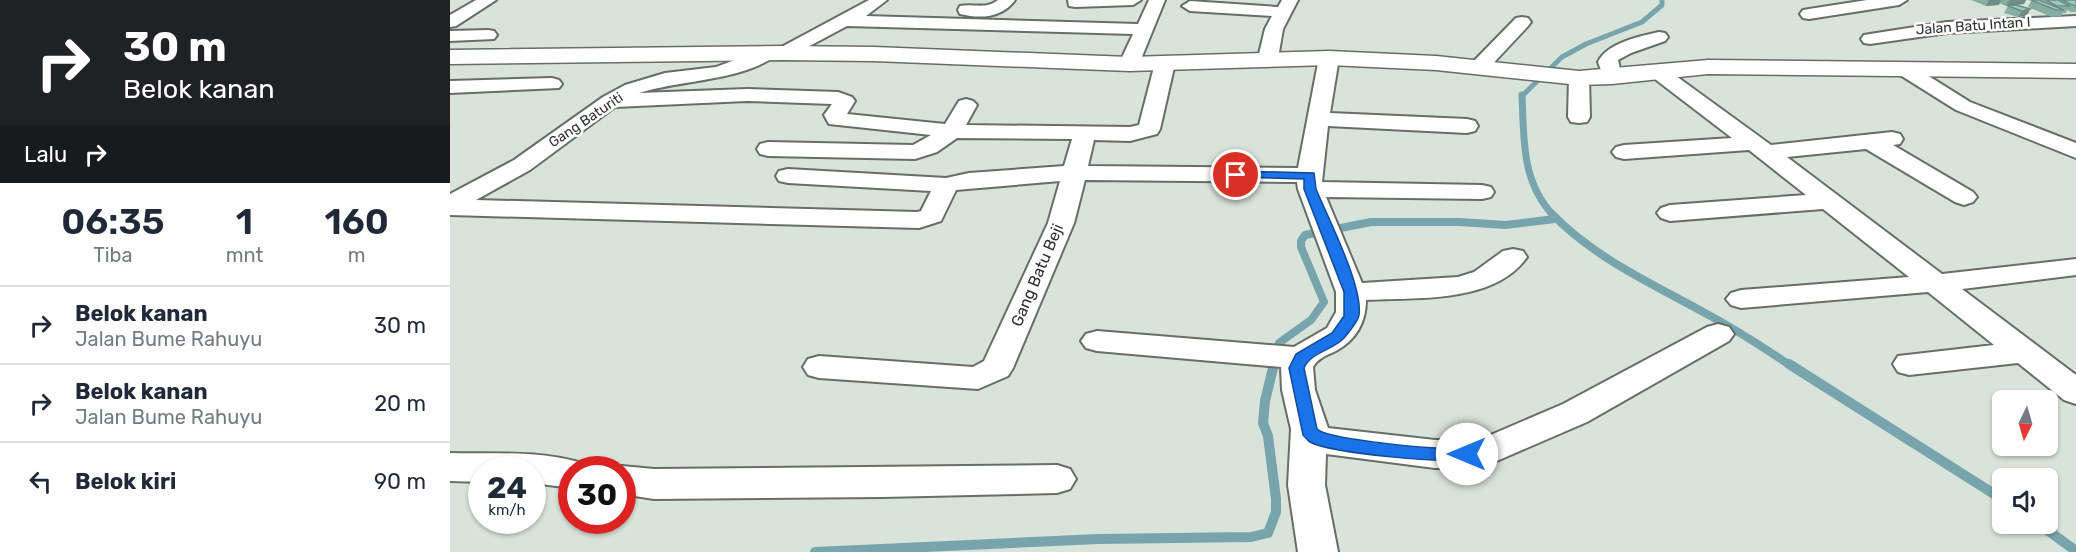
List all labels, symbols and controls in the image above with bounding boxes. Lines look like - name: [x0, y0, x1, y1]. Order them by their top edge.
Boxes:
- street label: Jalan Batu Intan I: [1915, 14, 2031, 38]
- text: 30 m: [123, 22, 227, 72]
- icon: right: [24, 24, 102, 102]
- text: Belok kanan: [123, 73, 275, 105]
- street label: Gang Baturiti: [546, 89, 626, 151]
- icon: right: [79, 138, 112, 171]
- text: Lalu: [24, 141, 67, 168]
- pin: [1210, 149, 1261, 200]
- icon: arrive: [1219, 158, 1252, 191]
- text: 06:35: [61, 200, 164, 243]
- text: 1: [236, 200, 253, 243]
- text: 160: [324, 200, 389, 243]
- street label: Gang Batu Beji: [1007, 221, 1067, 329]
- text: Tiba: [93, 243, 132, 267]
- text: mnt: [226, 243, 263, 267]
- text: m: [348, 243, 365, 267]
- text: Belok kanan: [75, 300, 208, 327]
- icon: right: [24, 309, 57, 342]
- text: 30 m: [374, 312, 426, 339]
- text: Jalan Bume Rahuyu: [75, 327, 262, 351]
- text: Belok kanan: [75, 378, 208, 405]
- icon: right: [24, 387, 57, 420]
- text: 20 m: [374, 390, 426, 417]
- north arrow: [1992, 390, 2058, 456]
- map controls: [1992, 390, 2058, 534]
- text: Jalan Bume Rahuyu: [75, 405, 262, 429]
- position arrow: [1435, 422, 1499, 486]
- speed limit sign: 30: [558, 456, 636, 534]
- icon: left: [24, 465, 57, 498]
- text: Belok kiri: [75, 468, 176, 495]
- text: 90 m: [374, 468, 426, 495]
- button: sound: [1992, 468, 2058, 534]
- text: 24: [487, 470, 527, 506]
- text: km/h: [488, 501, 526, 519]

